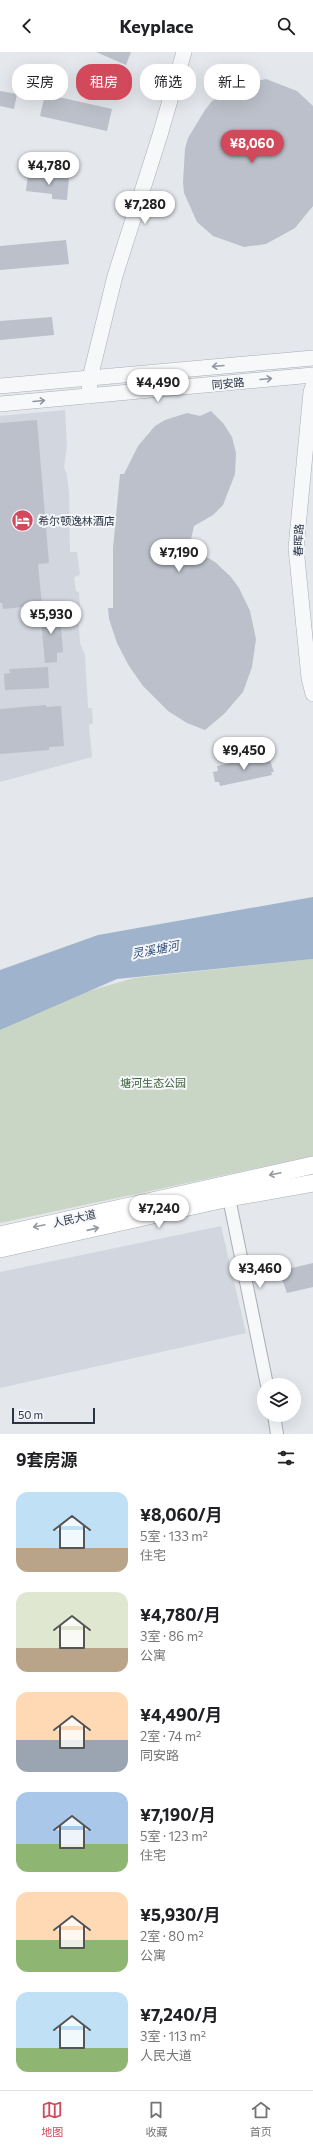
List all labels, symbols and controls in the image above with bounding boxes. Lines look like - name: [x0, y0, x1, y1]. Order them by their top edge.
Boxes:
- icon: back: [16, 15, 38, 37]
- text: Keyplace: [119, 15, 194, 37]
- icon: search: [275, 15, 297, 37]
- chip: 买房: [12, 64, 68, 100]
- chip: 租房: [76, 64, 132, 100]
- chip: 筛选: [140, 64, 196, 100]
- chip: 新上: [204, 64, 260, 100]
- pin: ¥8,060: [219, 130, 285, 164]
- text: ¥8,060: [230, 135, 274, 151]
- pin: ¥4,780: [16, 152, 82, 186]
- text: ¥4,780: [27, 157, 71, 173]
- pin: ¥7,280: [112, 191, 178, 225]
- text: ¥7,280: [124, 196, 166, 212]
- one-way arrow: [212, 363, 225, 370]
- pin: ¥4,490: [125, 369, 191, 403]
- text: ¥4,490: [136, 374, 180, 390]
- street label: 同安路: [211, 375, 245, 391]
- one-way arrow: [259, 376, 272, 383]
- one-way arrow: [32, 397, 45, 404]
- hotel icon: 希尔顿逸林酒店: [10, 507, 36, 533]
- place label: 希尔顿逸林酒店: [38, 514, 115, 527]
- street label: 春晖路: [291, 523, 305, 557]
- pin: ¥7,190: [146, 539, 212, 573]
- text: ¥7,190: [159, 544, 199, 560]
- pin: ¥5,930: [18, 601, 84, 635]
- text: ¥5,930: [29, 606, 73, 622]
- pin: ¥9,450: [211, 737, 277, 771]
- text: ¥9,450: [222, 742, 266, 758]
- water label: 灵溪塘河: [130, 937, 182, 960]
- park label: 塘河生态公园: [120, 1076, 186, 1089]
- one-way arrow: [269, 1170, 282, 1178]
- pin: ¥7,240: [126, 1195, 192, 1229]
- text: ¥7,240: [138, 1200, 180, 1216]
- street label: 人民大道: [51, 1207, 97, 1229]
- one-way arrow: [32, 1223, 45, 1231]
- one-way arrow: [86, 1224, 99, 1232]
- pin: ¥3,460: [227, 1255, 293, 1289]
- text: ¥3,460: [238, 1260, 282, 1276]
- map controls: [257, 1378, 301, 1422]
- button: layers: [257, 1378, 301, 1422]
- scale bar: [12, 1406, 95, 1425]
- text: 50 m: [18, 1408, 43, 1421]
- icon: filters: [275, 1447, 297, 1469]
- text: 9套房源: [16, 1449, 78, 1470]
- text: ¥8,060/月: [140, 1504, 223, 1525]
- icon: home: [48, 1508, 96, 1556]
- text: 5室 · 133 m²: [140, 1528, 208, 1544]
- text: 住宅: [140, 1547, 166, 1563]
- text: ¥4,780/月: [140, 1604, 221, 1625]
- icon: home: [48, 1608, 96, 1656]
- text: 3室 · 86 m²: [140, 1628, 203, 1644]
- text: 公寓: [140, 1647, 166, 1663]
- text: ¥4,490/月: [140, 1704, 222, 1725]
- icon: home: [48, 1708, 96, 1756]
- text: 2室 · 74 m²: [140, 1728, 201, 1744]
- text: 同安路: [140, 1747, 179, 1763]
- text: ¥7,190/月: [140, 1804, 216, 1825]
- icon: home: [48, 1808, 96, 1856]
- text: 5室 · 123 m²: [140, 1828, 208, 1844]
- text: 住宅: [140, 1847, 166, 1863]
- text: ¥5,930/月: [140, 1904, 221, 1925]
- icon: home: [48, 1908, 96, 1956]
- text: 2室 · 80 m²: [140, 1928, 204, 1944]
- text: 公寓: [140, 1947, 166, 1963]
- text: ¥7,240/月: [140, 2004, 219, 2025]
- icon: home: [48, 2008, 96, 2056]
- text: 3室 · 113 m²: [140, 2028, 206, 2044]
- text: 人民大道: [140, 2047, 192, 2063]
- tab: 地图: [41, 2099, 63, 2139]
- tab: 收藏: [145, 2099, 167, 2139]
- tab: 首页: [250, 2099, 272, 2139]

